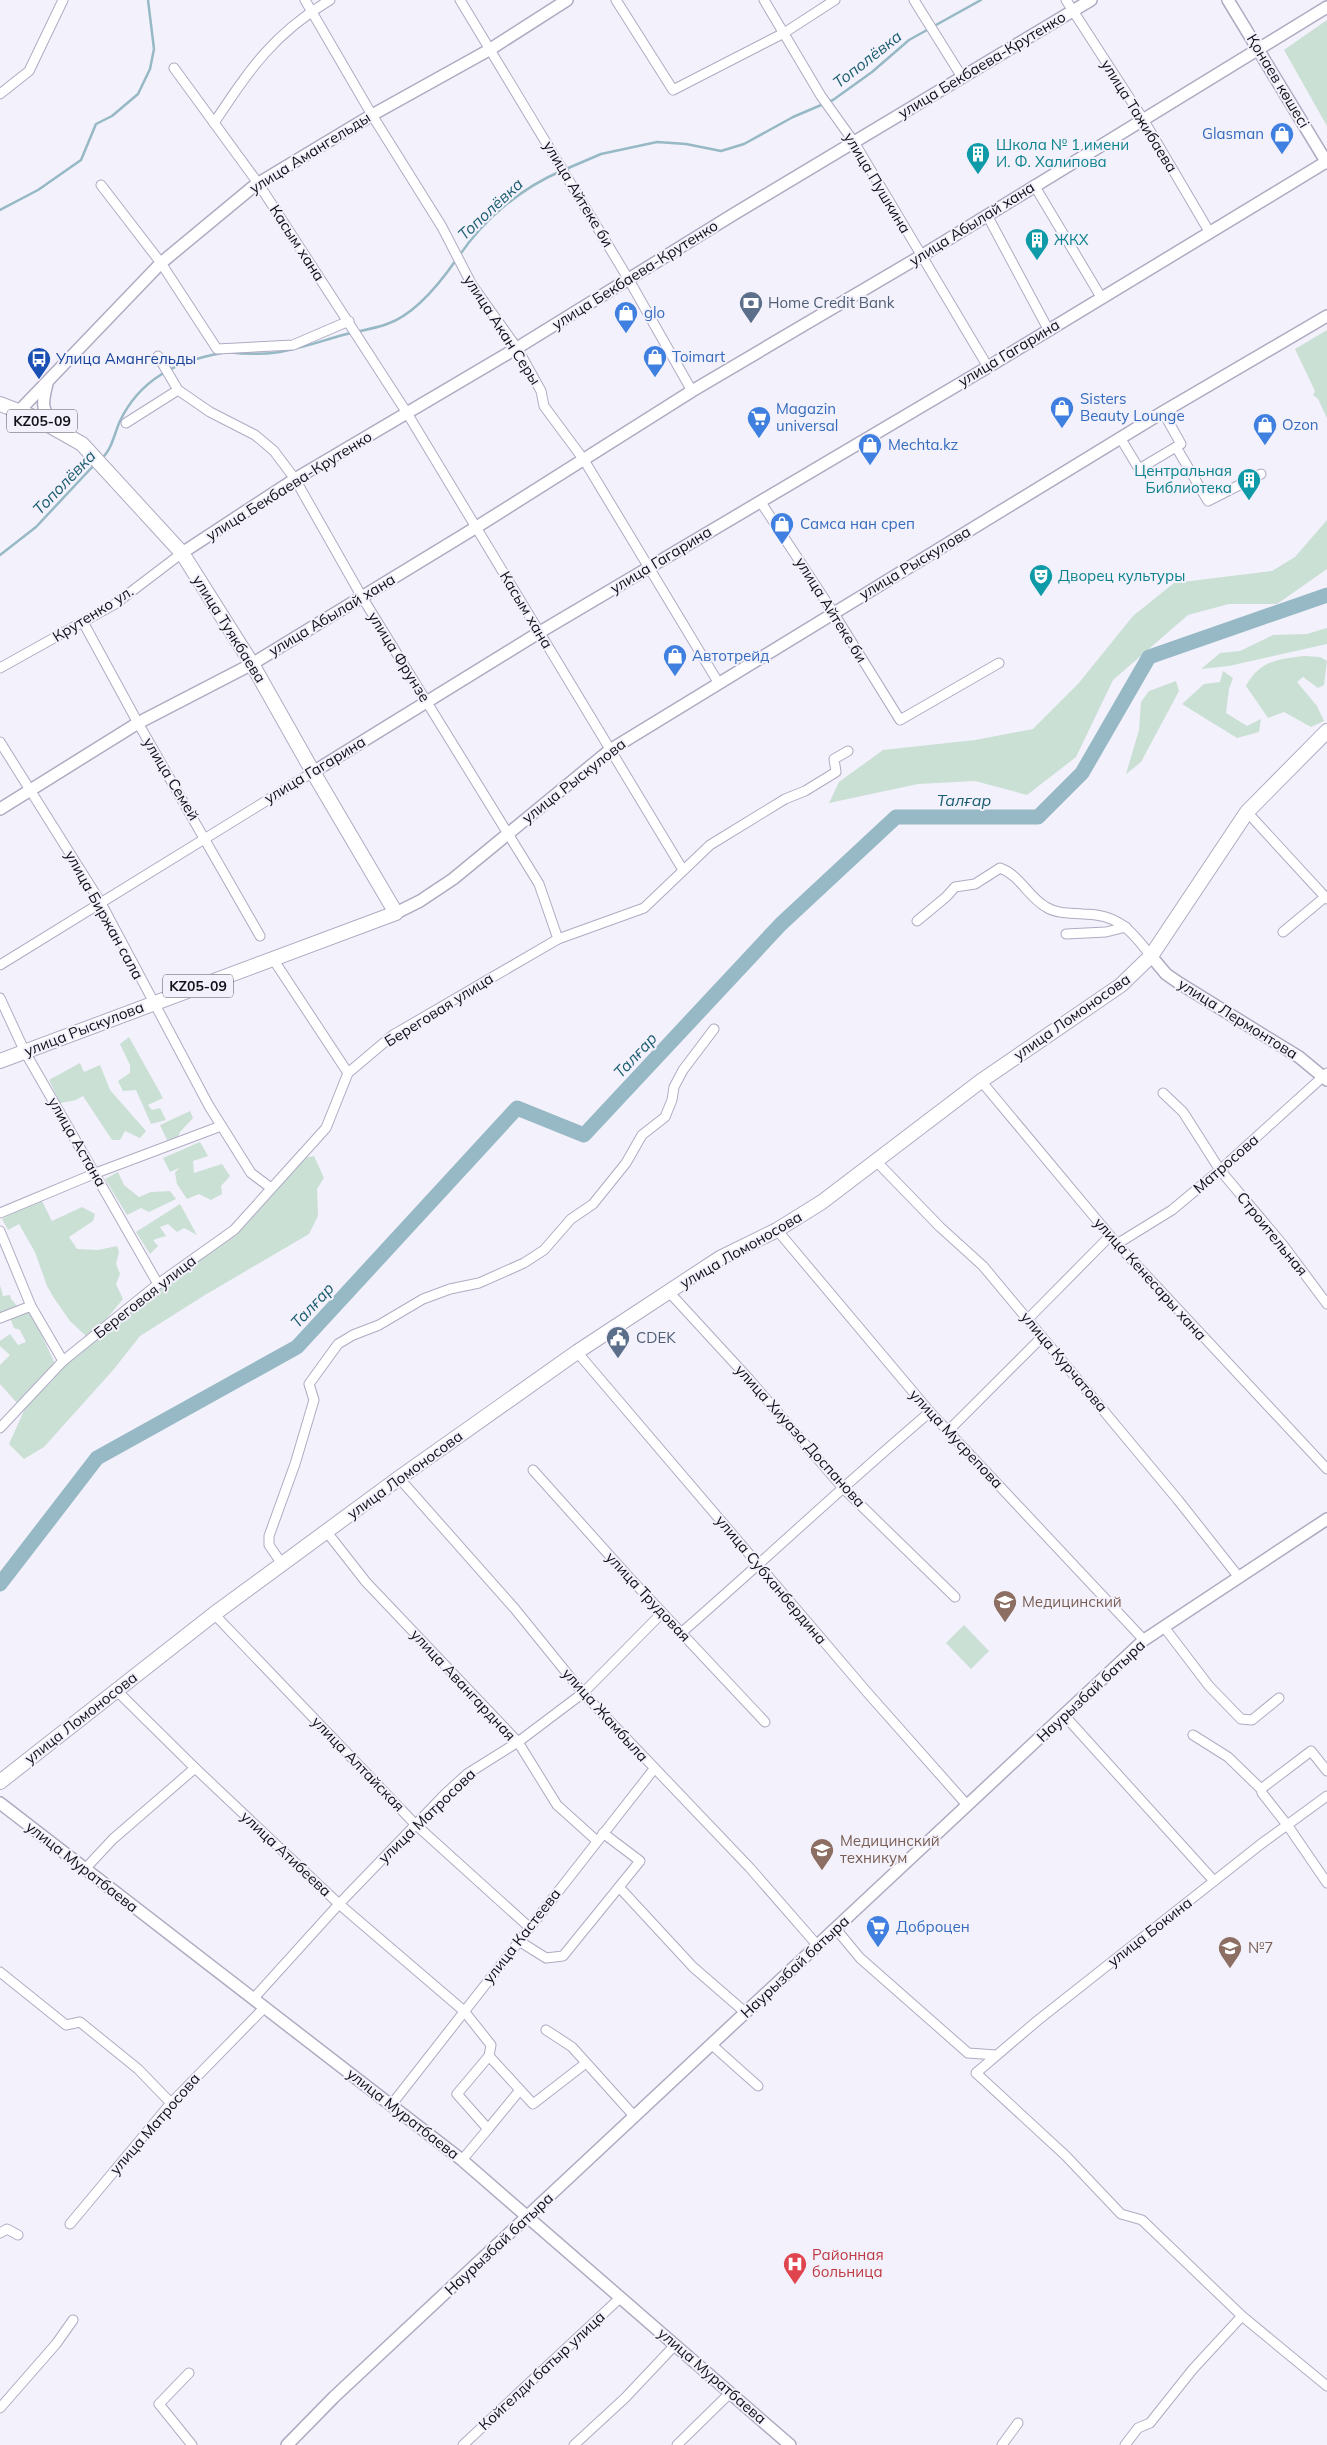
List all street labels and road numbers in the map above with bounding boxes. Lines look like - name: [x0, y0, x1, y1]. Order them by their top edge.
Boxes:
- street label: улица Бекбаева-Крутенко: [894, 7, 1069, 122]
- street label: Қонаев көшесі: [1243, 30, 1314, 131]
- street label: улица Тажибаева: [1097, 56, 1182, 176]
- street label: улица Амангельды: [246, 108, 374, 198]
- street label: улица Пушкина: [840, 129, 915, 237]
- street label: улица Айтеке би: [539, 137, 618, 250]
- street label: улица Абылай хана: [905, 177, 1038, 270]
- street label: Касым хана: [266, 201, 329, 284]
- street label: улица Бекбаева-Крутенко: [548, 216, 721, 334]
- street label: улица Акан Серы: [460, 271, 545, 388]
- street label: улица Гагарина: [955, 315, 1063, 390]
- road number: KZ05-09: [7, 410, 77, 432]
- street label: улица Бекбаева-Крутенко: [202, 427, 375, 545]
- street label: улица Гагарина: [607, 522, 715, 597]
- street label: улица Рыскулова: [856, 522, 974, 603]
- street label: улица Айтеке би: [791, 554, 871, 666]
- street label: Касым хана: [496, 568, 557, 652]
- street label: улица Абылай хана: [265, 569, 399, 660]
- street label: улица Туякбаева: [189, 571, 270, 686]
- street label: Крутенко ул.: [49, 581, 137, 646]
- street label: улица Фрунзе: [364, 608, 435, 705]
- street label: улица Гагарина: [261, 732, 369, 807]
- street label: улица Семей: [139, 734, 204, 824]
- street label: улица Рыскулова: [518, 734, 629, 827]
- street label: улица Биржан сала: [61, 847, 148, 983]
- street label: Береговая улица: [381, 968, 497, 1051]
- street label: улица Ломоносова: [1010, 969, 1134, 1064]
- road number: KZ05-09: [163, 974, 233, 998]
- street label: улица Лермонтова: [1175, 974, 1302, 1063]
- street label: улица Рыскулова: [21, 997, 146, 1060]
- street label: улица Астана: [44, 1094, 111, 1190]
- street label: Матросова: [1189, 1130, 1262, 1197]
- street label: Строительная: [1233, 1188, 1312, 1279]
- street label: улица Ломоносова: [676, 1207, 805, 1292]
- street label: улица Кенесары хана: [1090, 1213, 1211, 1344]
- street label: Береговая улица: [90, 1251, 200, 1342]
- street label: улица Курчатова: [1017, 1308, 1112, 1416]
- street label: улица Хиуаза Доспанова: [731, 1360, 870, 1511]
- street label: улица Мусрепова: [906, 1385, 1007, 1492]
- street label: улица Ломоносова: [343, 1426, 466, 1523]
- street label: улица Субханбердина: [712, 1511, 831, 1648]
- street label: улица Трудовая: [602, 1548, 695, 1646]
- street label: улица Авангардная: [407, 1625, 520, 1744]
- street label: Наурызбай батыра: [1032, 1635, 1149, 1746]
- street label: улица Жамбыла: [558, 1664, 652, 1765]
- street label: улица Ломоносова: [20, 1668, 141, 1768]
- street label: улица Алтайская: [308, 1712, 409, 1815]
- street label: улица Матросова: [374, 1764, 479, 1867]
- street label: улица Атибеева: [237, 1807, 336, 1900]
- street label: улица Муратбаева: [22, 1817, 142, 1916]
- street label: улица Кастеева: [479, 1884, 565, 1987]
- street label: улица Бокина: [1104, 1893, 1196, 1970]
- street label: Наурызбай батыра: [736, 1911, 853, 2022]
- street label: улица Муратбаева: [343, 2064, 463, 2163]
- street label: улица Матросова: [105, 2069, 204, 2178]
- street label: Наурызбай батыра: [440, 2188, 557, 2299]
- street label: Койгелди батыр улица: [475, 2307, 609, 2434]
- street label: улица Муратбаева: [654, 2323, 770, 2428]

